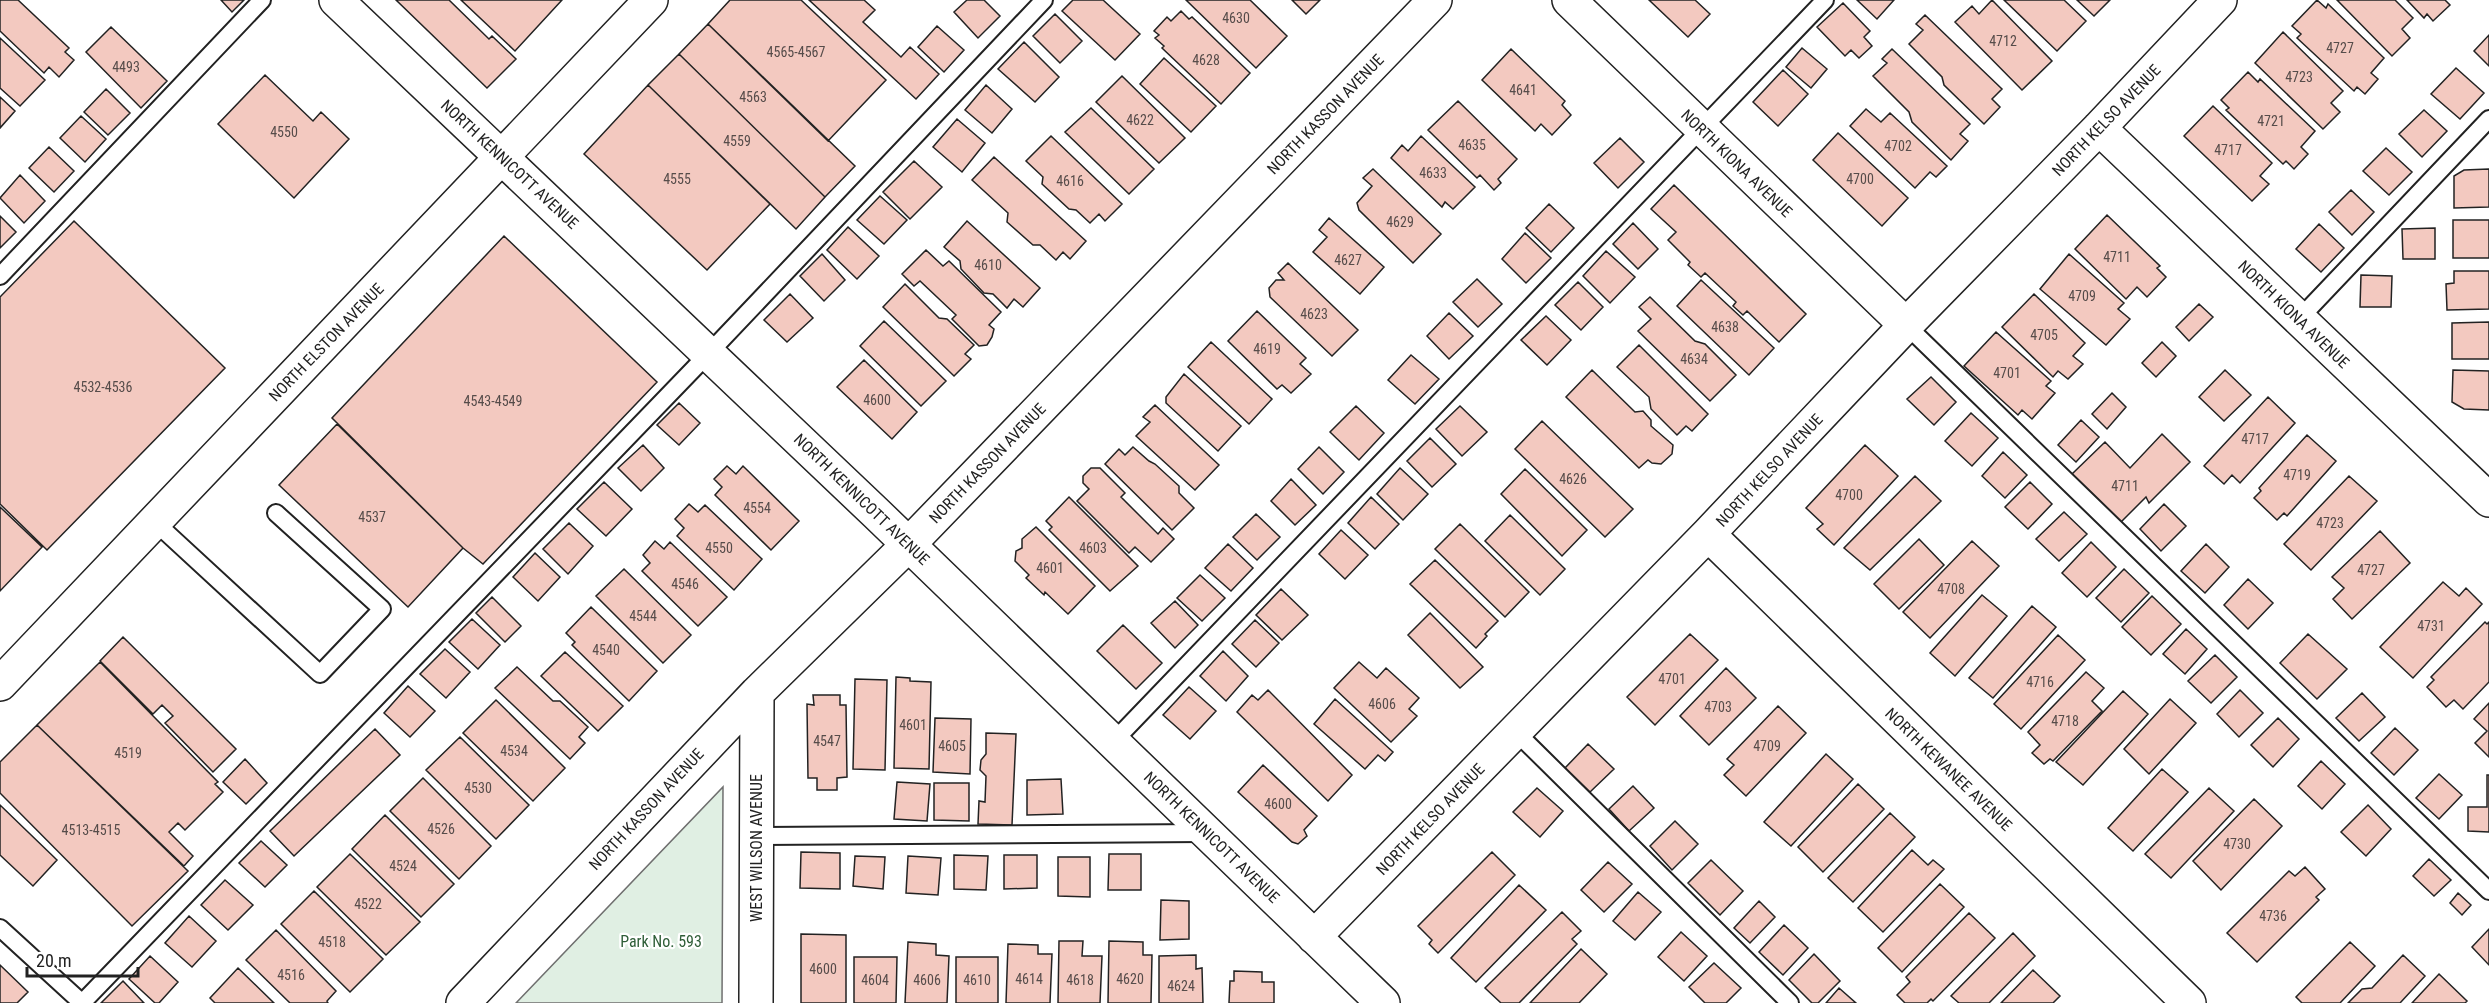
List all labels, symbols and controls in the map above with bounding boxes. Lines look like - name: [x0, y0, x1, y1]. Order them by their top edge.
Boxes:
- house number: 4630: [1222, 10, 1250, 26]
- house number: 4712: [1989, 33, 2017, 49]
- house number: 4727: [2326, 40, 2354, 56]
- house number: 4565-4567: [767, 44, 825, 60]
- street label: NORTH KASSON AVENUE: [1263, 50, 1388, 178]
- house number: 4628: [1192, 52, 1220, 68]
- house number: 4493: [112, 59, 140, 75]
- street label: NORTH KELSO AVENUE: [2048, 61, 2164, 180]
- house number: 4723: [2285, 69, 2313, 85]
- house number: 4641: [1509, 82, 1537, 98]
- house number: 4563: [739, 89, 767, 105]
- street label: NORTH KENNICOTT AVENUE: [437, 96, 582, 233]
- street label: NORTH KIONA AVENUE: [1677, 105, 1796, 221]
- house number: 4622: [1126, 112, 1154, 128]
- house number: 4721: [2257, 113, 2285, 129]
- house number: 4550: [270, 124, 298, 140]
- house number: 4559: [723, 133, 751, 149]
- house number: 4635: [1458, 137, 1486, 153]
- house number: 4702: [1884, 138, 1912, 154]
- house number: 4717: [2214, 142, 2242, 158]
- house number: 4633: [1419, 165, 1447, 181]
- house number: 4555: [663, 171, 691, 187]
- house number: 4700: [1846, 171, 1874, 187]
- house number: 4616: [1056, 173, 1084, 189]
- house number: 4629: [1386, 214, 1414, 230]
- house number: 4711: [2103, 249, 2131, 265]
- house number: 4627: [1334, 252, 1362, 268]
- street label: NORTH KIONA AVENUE: [2234, 256, 2353, 372]
- house number: 4610: [974, 257, 1002, 273]
- street label: NORTH ELSTON AVENUE: [265, 279, 388, 405]
- house number: 4709: [2068, 288, 2096, 304]
- house number: 4623: [1300, 306, 1328, 322]
- house number: 4638: [1711, 319, 1739, 335]
- house number: 4705: [2030, 327, 2058, 343]
- house number: 4619: [1253, 341, 1281, 357]
- house number: 4634: [1680, 351, 1708, 367]
- house number: 4701: [1993, 365, 2021, 381]
- house number: 4532-4536: [74, 379, 132, 395]
- house number: 4600: [863, 392, 891, 408]
- house number: 4543-4549: [464, 393, 522, 409]
- street label: NORTH KASSON AVENUE: [925, 399, 1050, 527]
- street label: NORTH KELSO AVENUE: [1712, 410, 1827, 531]
- street label: NORTH KENNICOTT AVENUE: [790, 430, 933, 569]
- house number: 4717: [2241, 431, 2269, 447]
- house number: 4719: [2283, 467, 2311, 483]
- house number: 4626: [1559, 471, 1587, 487]
- house number: 4711: [2111, 478, 2139, 494]
- house number: 4700: [1835, 487, 1863, 503]
- house number: 4554: [743, 500, 771, 516]
- house number: 4537: [358, 509, 386, 525]
- house number: 4723: [2316, 515, 2344, 531]
- house number: 4550: [705, 540, 733, 556]
- house number: 4603: [1079, 540, 1107, 556]
- house number: 4601: [1036, 560, 1064, 576]
- house number: 4727: [2357, 562, 2385, 578]
- house number: 4546: [671, 576, 699, 592]
- house number: 4708: [1937, 581, 1965, 597]
- house number: 4544: [629, 608, 657, 624]
- house number: 4731: [2417, 618, 2445, 634]
- house number: 4540: [592, 642, 620, 658]
- house number: 4701: [1658, 671, 1686, 687]
- house number: 4716: [2026, 674, 2054, 690]
- house number: 4606: [1368, 696, 1396, 712]
- house number: 4703: [1704, 699, 1732, 715]
- street label: NORTH KEWANEE AVENUE: [1881, 704, 2016, 835]
- house number: 4718: [2051, 713, 2079, 729]
- house number: 4601: [899, 717, 927, 733]
- house number: 4547: [813, 733, 841, 749]
- house number: 4605: [938, 738, 966, 754]
- house number: 4709: [1753, 738, 1781, 754]
- house number: 4534: [500, 743, 528, 759]
- house number: 4519: [114, 745, 142, 761]
- street label: NORTH KASSON AVENUE: [585, 745, 708, 874]
- street label: NORTH KELSO AVENUE: [1372, 760, 1488, 879]
- street label: NORTH KENNICOTT AVENUE: [1140, 768, 1283, 907]
- street label: WEST WILSON AVENUE: [747, 774, 766, 922]
- house number: 4530: [464, 780, 492, 796]
- house number: 4600: [1264, 796, 1292, 812]
- house number: 4526: [427, 821, 455, 837]
- house number: 4513-4515: [62, 822, 120, 838]
- house number: 4730: [2223, 836, 2251, 852]
- house number: 4524: [389, 858, 417, 874]
- house number: 4522: [354, 896, 382, 912]
- house number: 4736: [2259, 908, 2287, 924]
- park label: Park No. 593: [620, 932, 702, 951]
- house number: 4518: [318, 934, 346, 950]
- scale bar: [27, 940, 138, 978]
- text: 20 m: [36, 950, 71, 971]
- house number: 4600: [809, 961, 837, 977]
- house number: 4516: [277, 967, 305, 983]
- house number: 4614: [1015, 971, 1043, 987]
- house number: 4620: [1116, 971, 1144, 987]
- house number: 4604: [861, 972, 889, 988]
- house number: 4606: [913, 972, 941, 988]
- house number: 4610: [963, 972, 991, 988]
- house number: 4618: [1066, 972, 1094, 988]
- house number: 4624: [1167, 978, 1195, 994]

